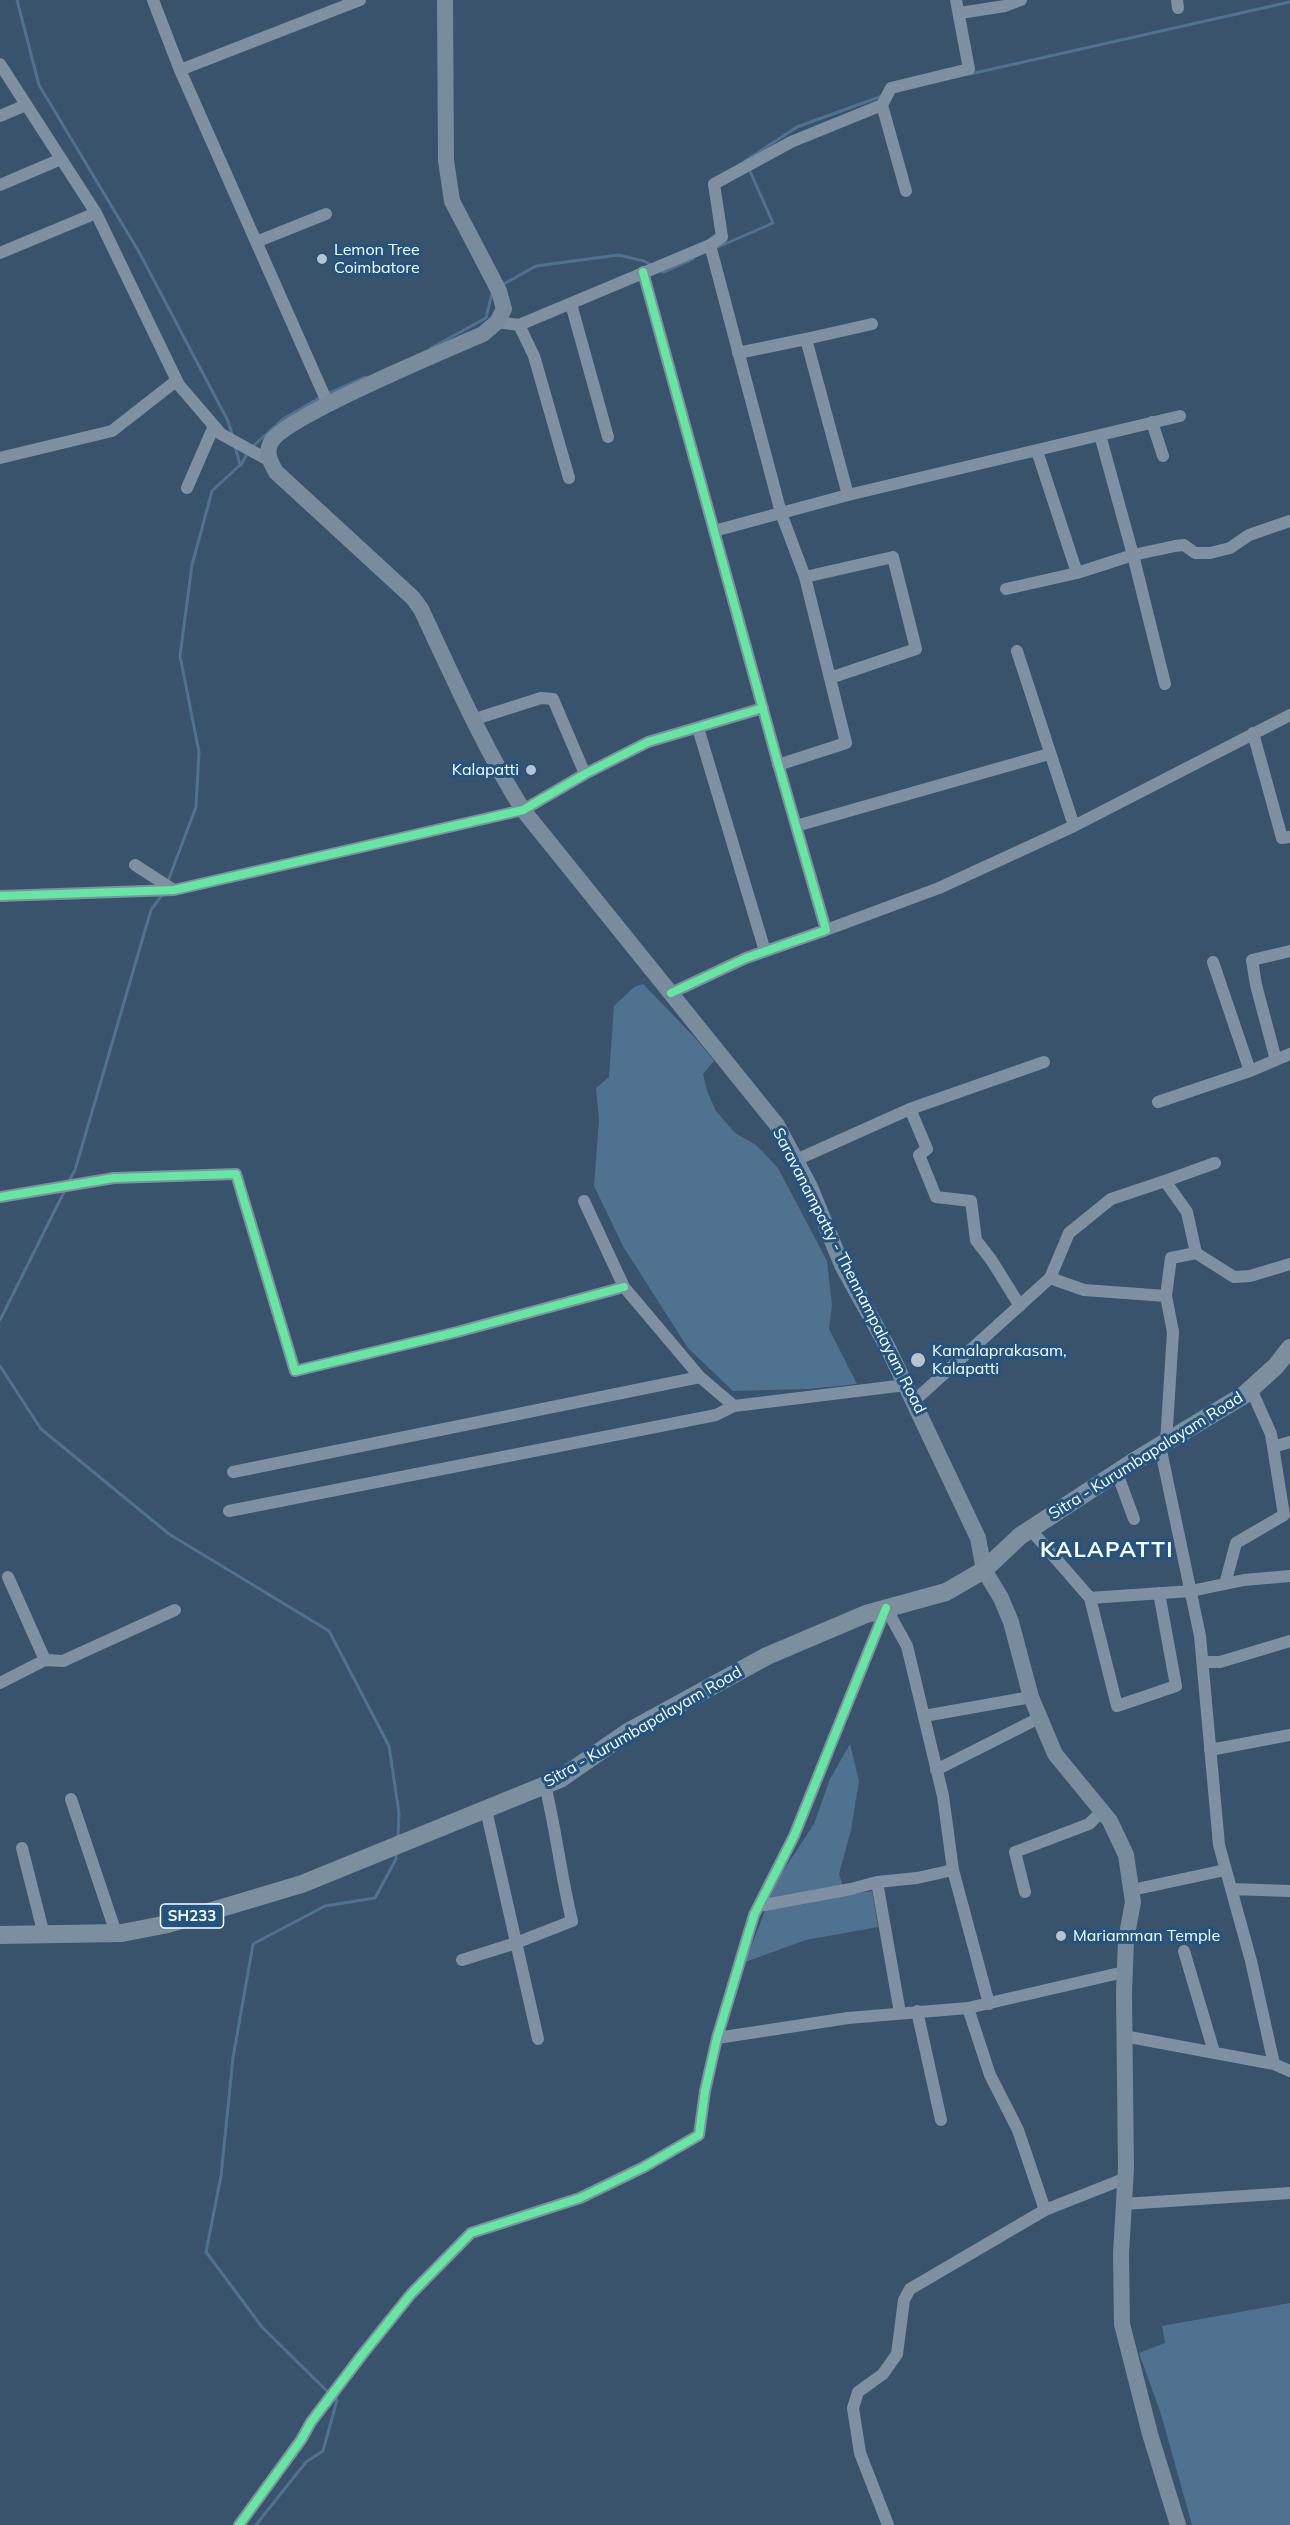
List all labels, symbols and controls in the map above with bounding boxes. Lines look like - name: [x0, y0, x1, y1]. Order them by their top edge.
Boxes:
- place label: Lemon Tree Coimbatore: [334, 240, 420, 278]
- marker: Lemon Tree Coimbatore: [315, 252, 329, 266]
- place label: Kalapatti: [452, 760, 519, 780]
- marker: Kalapatti: [524, 763, 538, 777]
- street label: Saravanampatty - Thennampalayam Road: [768, 1125, 930, 1417]
- place label: Kamalaprakasam, Kalapatti: [932, 1341, 1067, 1379]
- marker: Kamalaprakasam, Kalapatti: [909, 1351, 927, 1369]
- street label: Sitra - Kurumbapalayam Road: [1045, 1388, 1247, 1524]
- district label: KALAPATTI: [1040, 1537, 1174, 1563]
- street label: Sitra - Kurumbapalayam Road: [541, 1662, 745, 1792]
- road number: SH233: [160, 1904, 224, 1928]
- place label: Mariamman Temple: [1073, 1926, 1220, 1946]
- marker: Mariamman Temple: [1054, 1929, 1068, 1943]

